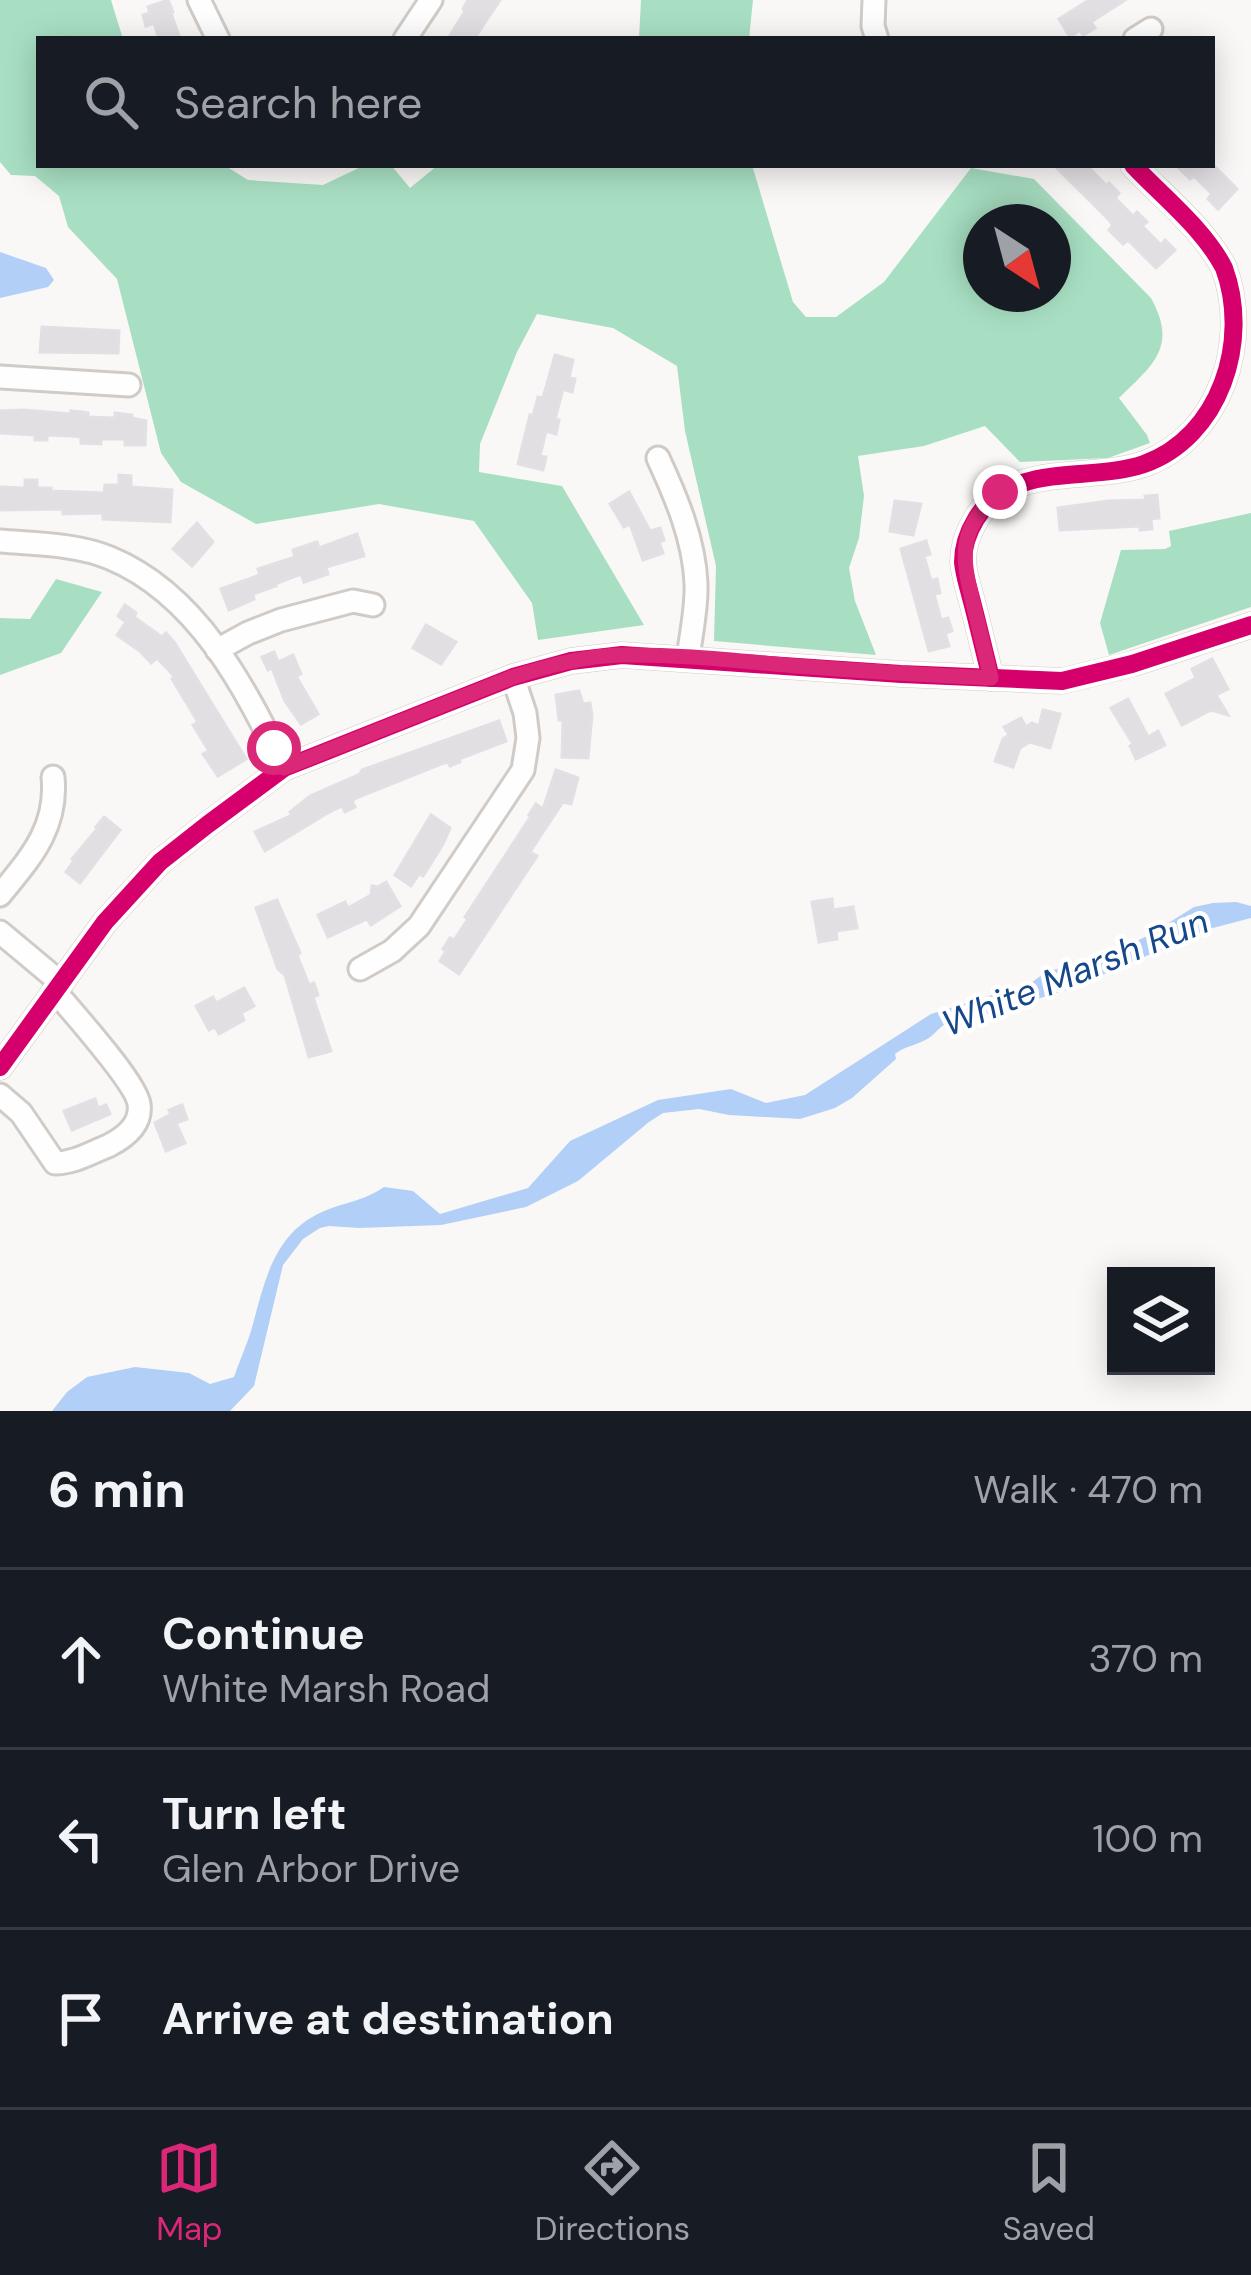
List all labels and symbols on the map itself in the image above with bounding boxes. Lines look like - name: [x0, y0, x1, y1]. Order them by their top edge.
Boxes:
- north arrow: [963, 204, 1071, 312]
- route end: [973, 465, 1027, 519]
- route start: [247, 721, 301, 775]
- water label: White Marsh Run: [935, 897, 1215, 1047]

